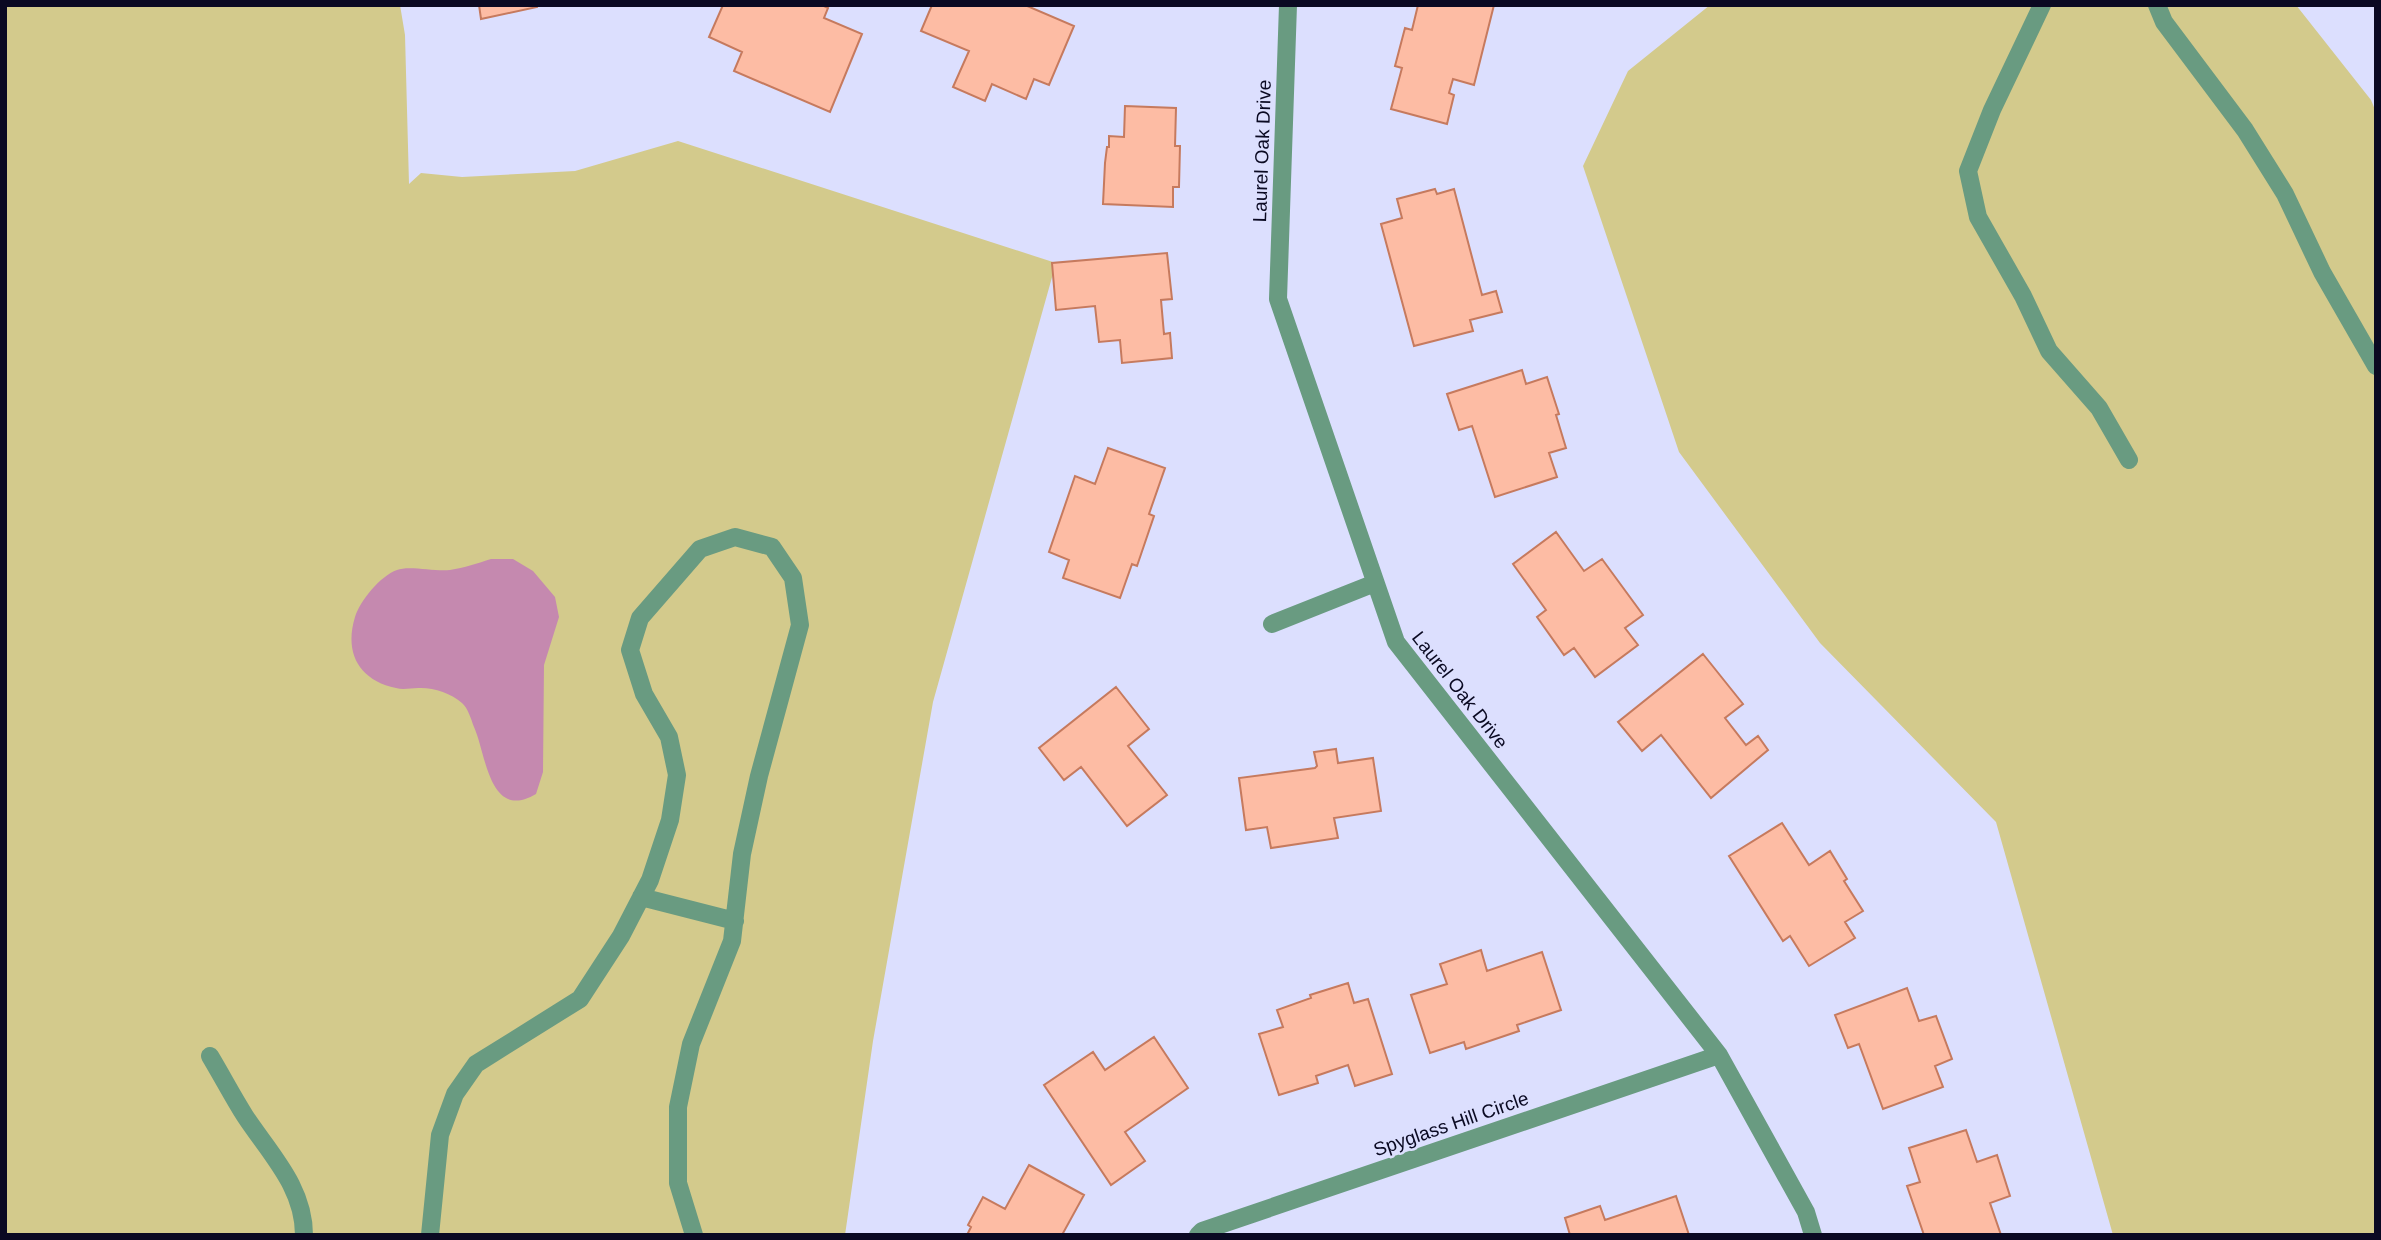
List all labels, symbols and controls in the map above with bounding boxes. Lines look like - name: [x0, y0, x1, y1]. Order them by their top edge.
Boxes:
- street label: Laurel Oak Drive: [1249, 79, 1275, 223]
- street label: Laurel Oak Drive: [1408, 627, 1512, 753]
- street label: Spyglass Hill Circle: [1371, 1088, 1531, 1160]

